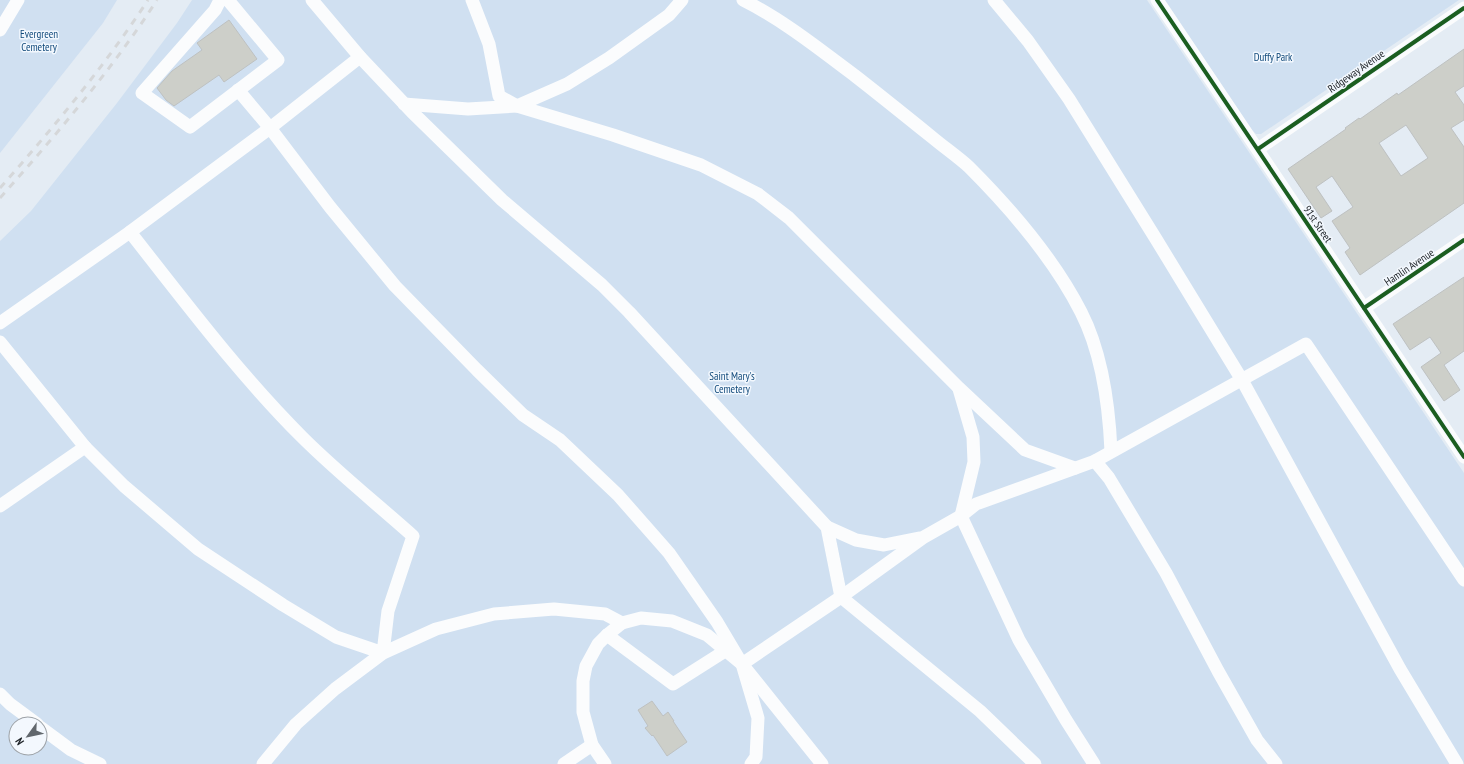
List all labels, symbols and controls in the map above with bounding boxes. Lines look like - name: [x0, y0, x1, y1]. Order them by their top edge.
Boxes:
- park label: Evergreen Cemetery: [20, 27, 58, 54]
- street label: Ridgeway Avenue: [1325, 46, 1388, 96]
- park label: Duffy Park: [1254, 50, 1293, 64]
- street label: 91st Street: [1301, 203, 1335, 245]
- street label: Hamlin Avenue: [1381, 245, 1437, 289]
- park label: Saint Mary's Cemetery: [709, 369, 755, 396]
- north arrow: [8, 716, 48, 756]
- text: N: [12, 735, 27, 748]

